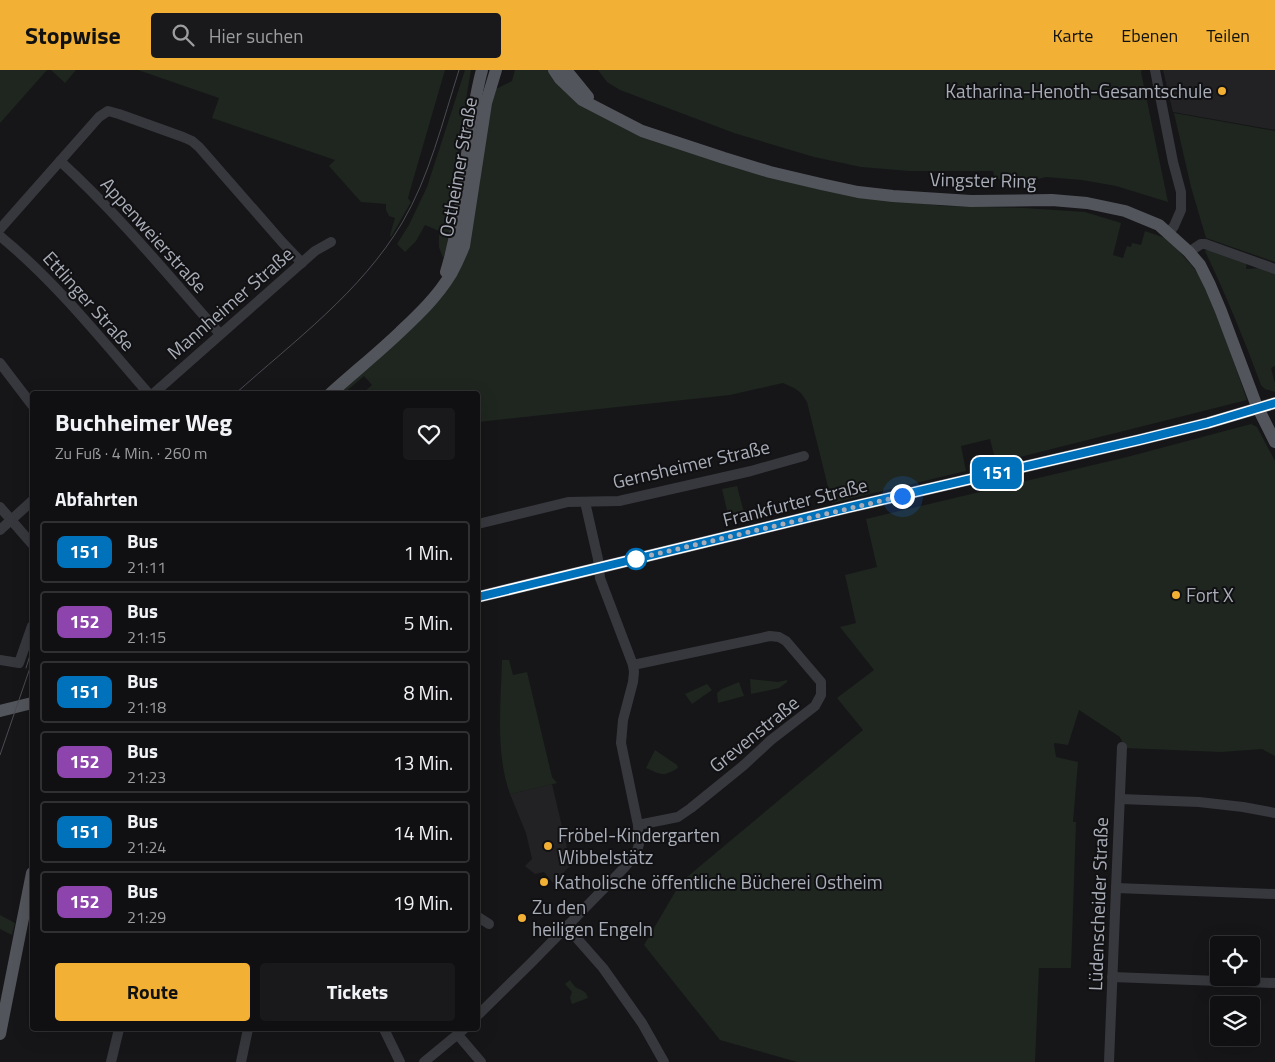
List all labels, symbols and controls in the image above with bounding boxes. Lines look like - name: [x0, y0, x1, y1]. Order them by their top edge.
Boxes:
- search box: [151, 13, 501, 58]
- text: Stopwise: [25, 17, 121, 53]
- icon: search: [169, 21, 197, 49]
- text: Hier suchen: [209, 21, 303, 50]
- text: Karte: [1052, 22, 1093, 49]
- text: Ebenen: [1121, 22, 1178, 49]
- text: Teilen: [1206, 22, 1250, 49]
- place label: Katharina-Henoth-Gesamtschule: [945, 76, 1212, 105]
- marker: Katharina-Henoth-Gesamtschule: [1216, 85, 1228, 97]
- street label: Ostheimer Straße: [431, 95, 484, 239]
- street label: Vingster Ring: [929, 164, 1037, 195]
- street label: Appenweierstraße: [94, 170, 214, 299]
- street label: Mannheimer Straße: [160, 239, 299, 366]
- street label: Ettlinger Straße: [36, 244, 142, 357]
- text: Buchheimer Weg: [55, 404, 232, 440]
- button: heart: [403, 408, 455, 460]
- street label: Gernsheimer Straße: [609, 431, 772, 496]
- text: Zu Fuß · 4 Min. · 260 m: [55, 441, 208, 465]
- line badge: 151: [968, 457, 1026, 489]
- text: 151: [982, 459, 1012, 486]
- street label: Frankfurter Straße: [719, 469, 870, 534]
- text: Abfahrten: [55, 484, 138, 513]
- your location: [890, 484, 915, 509]
- text: Bus: [127, 526, 158, 555]
- text: 151: [69, 538, 100, 565]
- text: 1 Min.: [404, 538, 453, 567]
- unlabelled marker: [625, 548, 647, 570]
- text: 21:11: [127, 555, 166, 579]
- place label: Fort X: [1186, 580, 1234, 609]
- marker: Fort X: [1170, 589, 1182, 601]
- text: Bus: [127, 596, 158, 625]
- text: 152: [69, 608, 100, 635]
- text: 5 Min.: [404, 608, 453, 637]
- text: 21:15: [127, 625, 166, 649]
- text: Bus: [127, 666, 158, 695]
- text: 151: [69, 678, 100, 705]
- text: 8 Min.: [404, 678, 453, 707]
- street label: Grevenstraße: [702, 688, 805, 779]
- text: 21:18: [127, 695, 166, 719]
- text: Bus: [127, 736, 158, 765]
- text: 152: [69, 748, 100, 775]
- text: 13 Min.: [393, 748, 453, 777]
- text: 21:23: [127, 765, 166, 789]
- text: Bus: [127, 806, 158, 835]
- street label: Lüdenscheider Straße: [1080, 817, 1115, 991]
- text: 151: [69, 818, 100, 845]
- text: 14 Min.: [393, 818, 453, 847]
- place label: Fröbel-Kindergarten Wibbelstätz: [558, 820, 720, 871]
- text: 21:24: [127, 835, 166, 859]
- marker: Fröbel-Kindergarten Wibbelstätz: [542, 840, 554, 852]
- place label: Katholische öffentliche Bücherei Ostheim: [554, 867, 883, 896]
- text: Bus: [127, 876, 158, 905]
- marker: Katholische öffentliche Bücherei Ostheim: [538, 876, 550, 888]
- text: 152: [69, 888, 100, 915]
- text: 19 Min.: [393, 888, 453, 917]
- place label: Zu den heiligen Engeln: [532, 892, 653, 943]
- text: 21:29: [127, 905, 166, 929]
- marker: Zu den heiligen Engeln: [516, 912, 528, 924]
- map controls: [1210, 936, 1260, 1046]
- button: locate: [1210, 936, 1260, 986]
- button: Route: [55, 963, 250, 1021]
- button: Tickets: [260, 963, 455, 1021]
- button: layers: [1210, 996, 1260, 1046]

